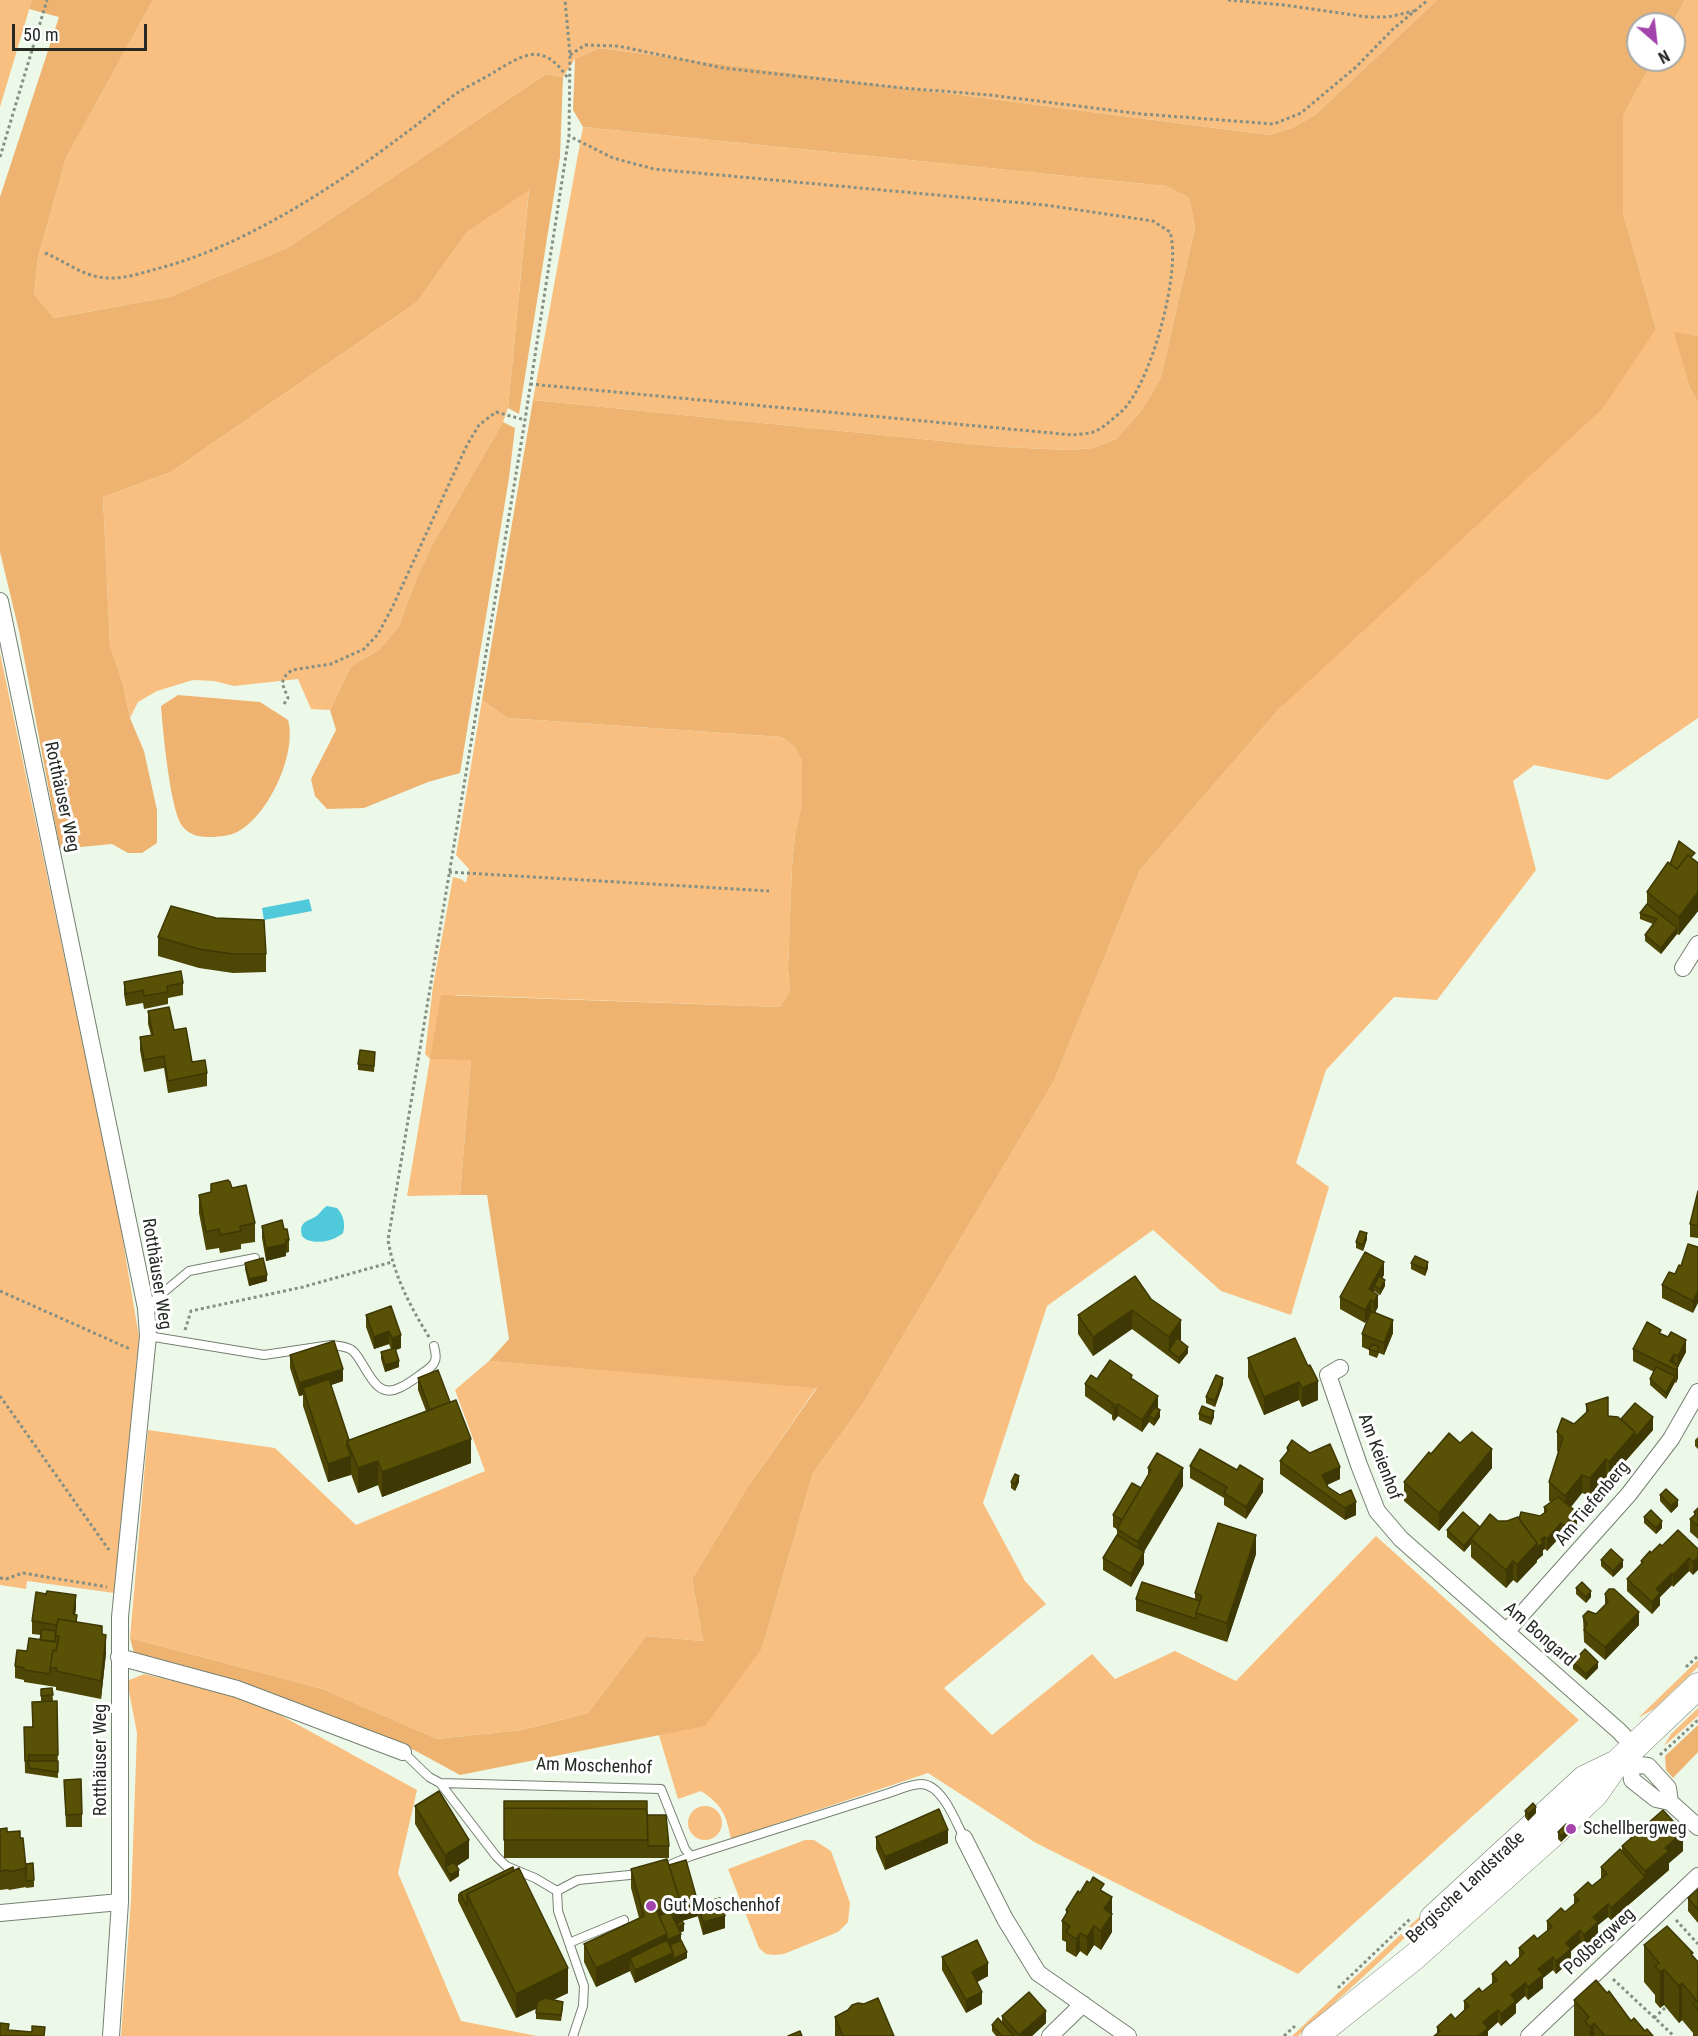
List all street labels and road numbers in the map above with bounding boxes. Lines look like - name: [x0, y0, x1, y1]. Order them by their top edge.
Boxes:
- street label: Rotthäuser Weg: [39, 740, 83, 854]
- street label: Rotthäuser Weg: [137, 1217, 175, 1331]
- street label: Am Keienhof: [1353, 1411, 1405, 1503]
- street label: Am Tiefenberg: [1551, 1457, 1635, 1551]
- street label: Am Bongard: [1499, 1598, 1579, 1672]
- street label: Rotthäuser Weg: [90, 1704, 112, 1816]
- street label: Am Moschenhof: [535, 1754, 653, 1780]
- street label: Bergische Landstraße: [1402, 1827, 1530, 1949]
- street label: Poßbergweg: [1560, 1904, 1640, 1980]

